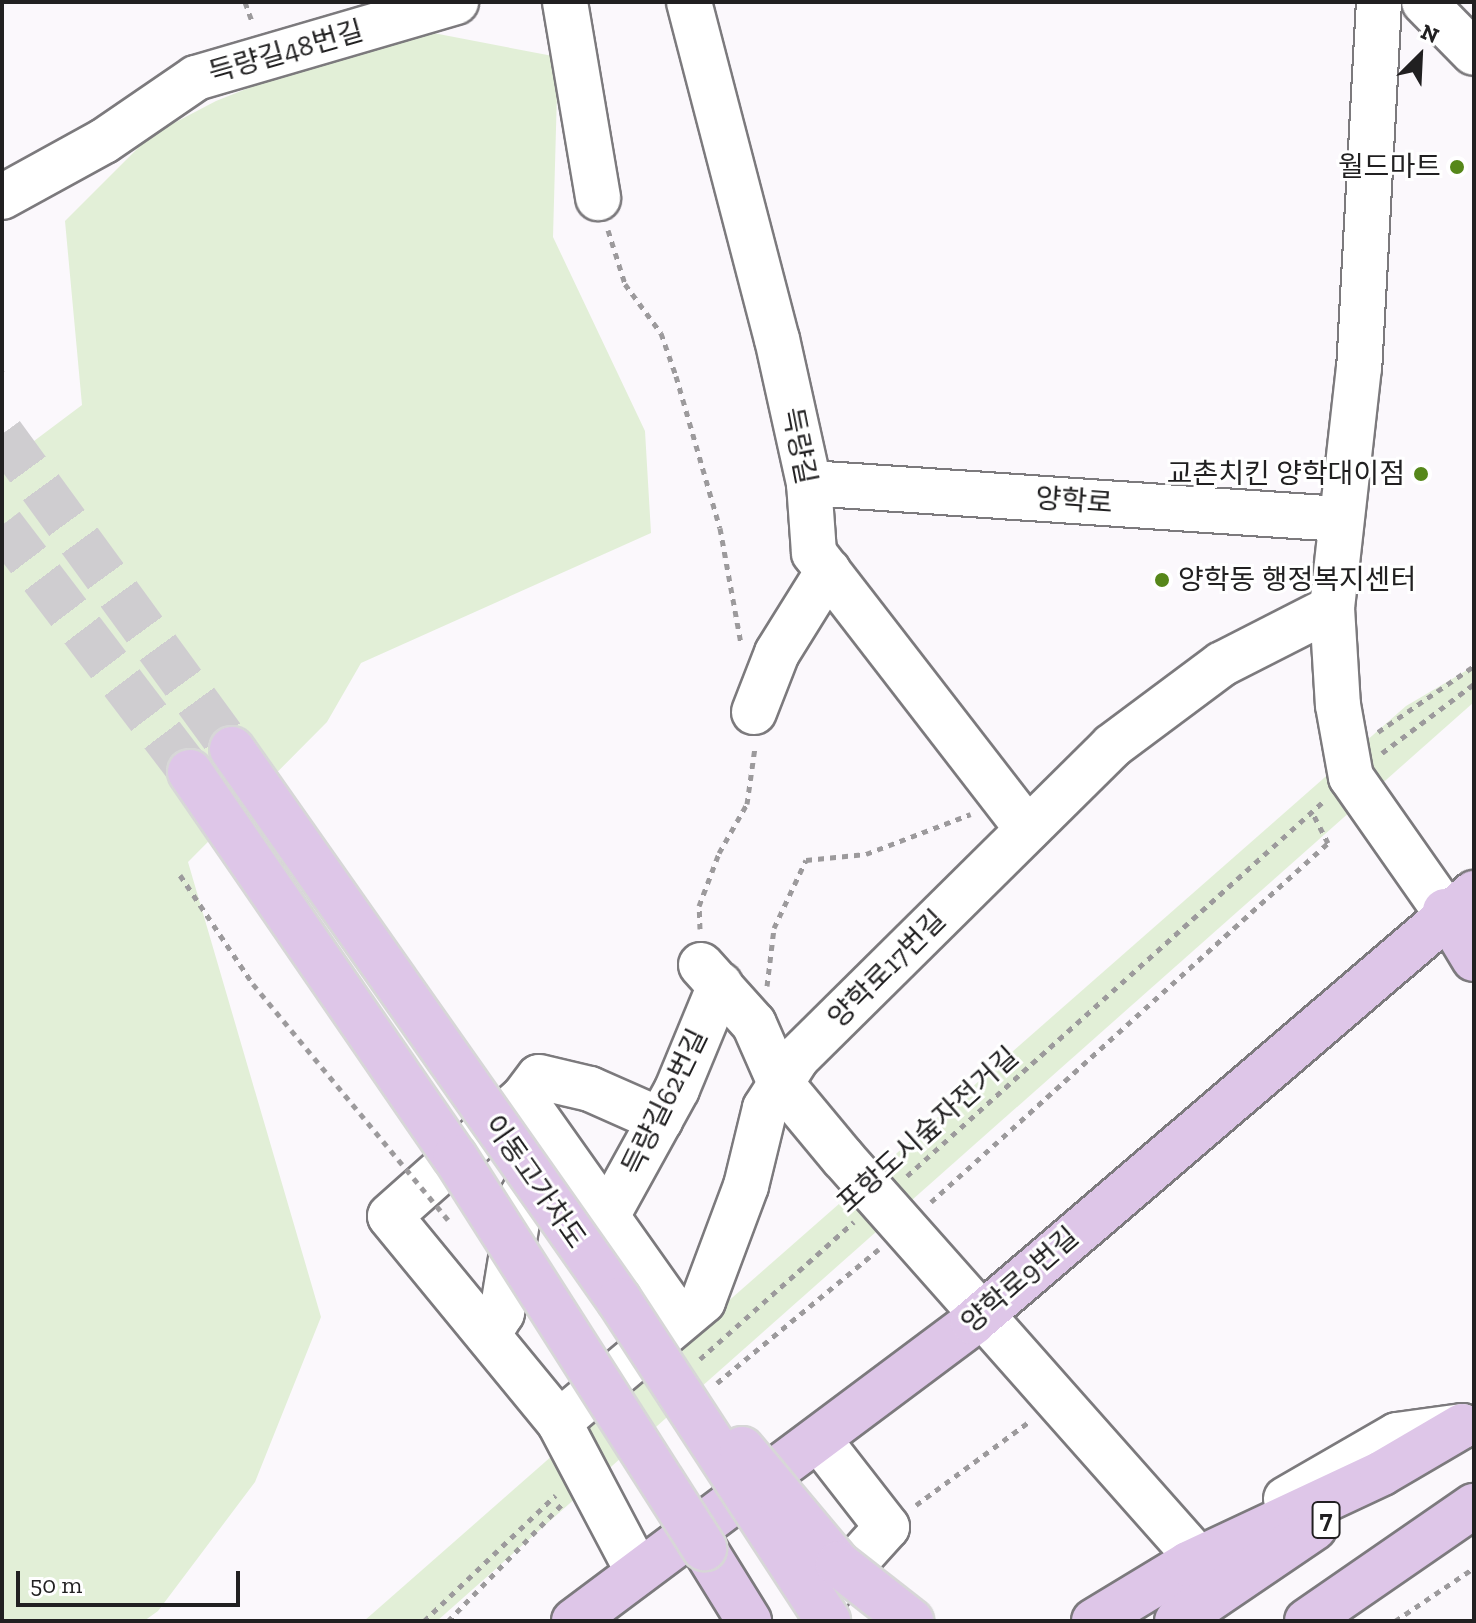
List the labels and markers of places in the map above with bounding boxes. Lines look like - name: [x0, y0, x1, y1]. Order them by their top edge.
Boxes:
- place label: 월드마트: [1338, 150, 1441, 184]
- marker: 월드마트: [1448, 158, 1466, 176]
- place label: 교촌치킨 양학대이점: [1167, 457, 1405, 491]
- marker: 교촌치킨 양학대이점: [1412, 465, 1430, 483]
- place label: 양학동 행정복지센터: [1178, 563, 1416, 597]
- marker: 양학동 행정복지센터: [1153, 571, 1171, 589]

